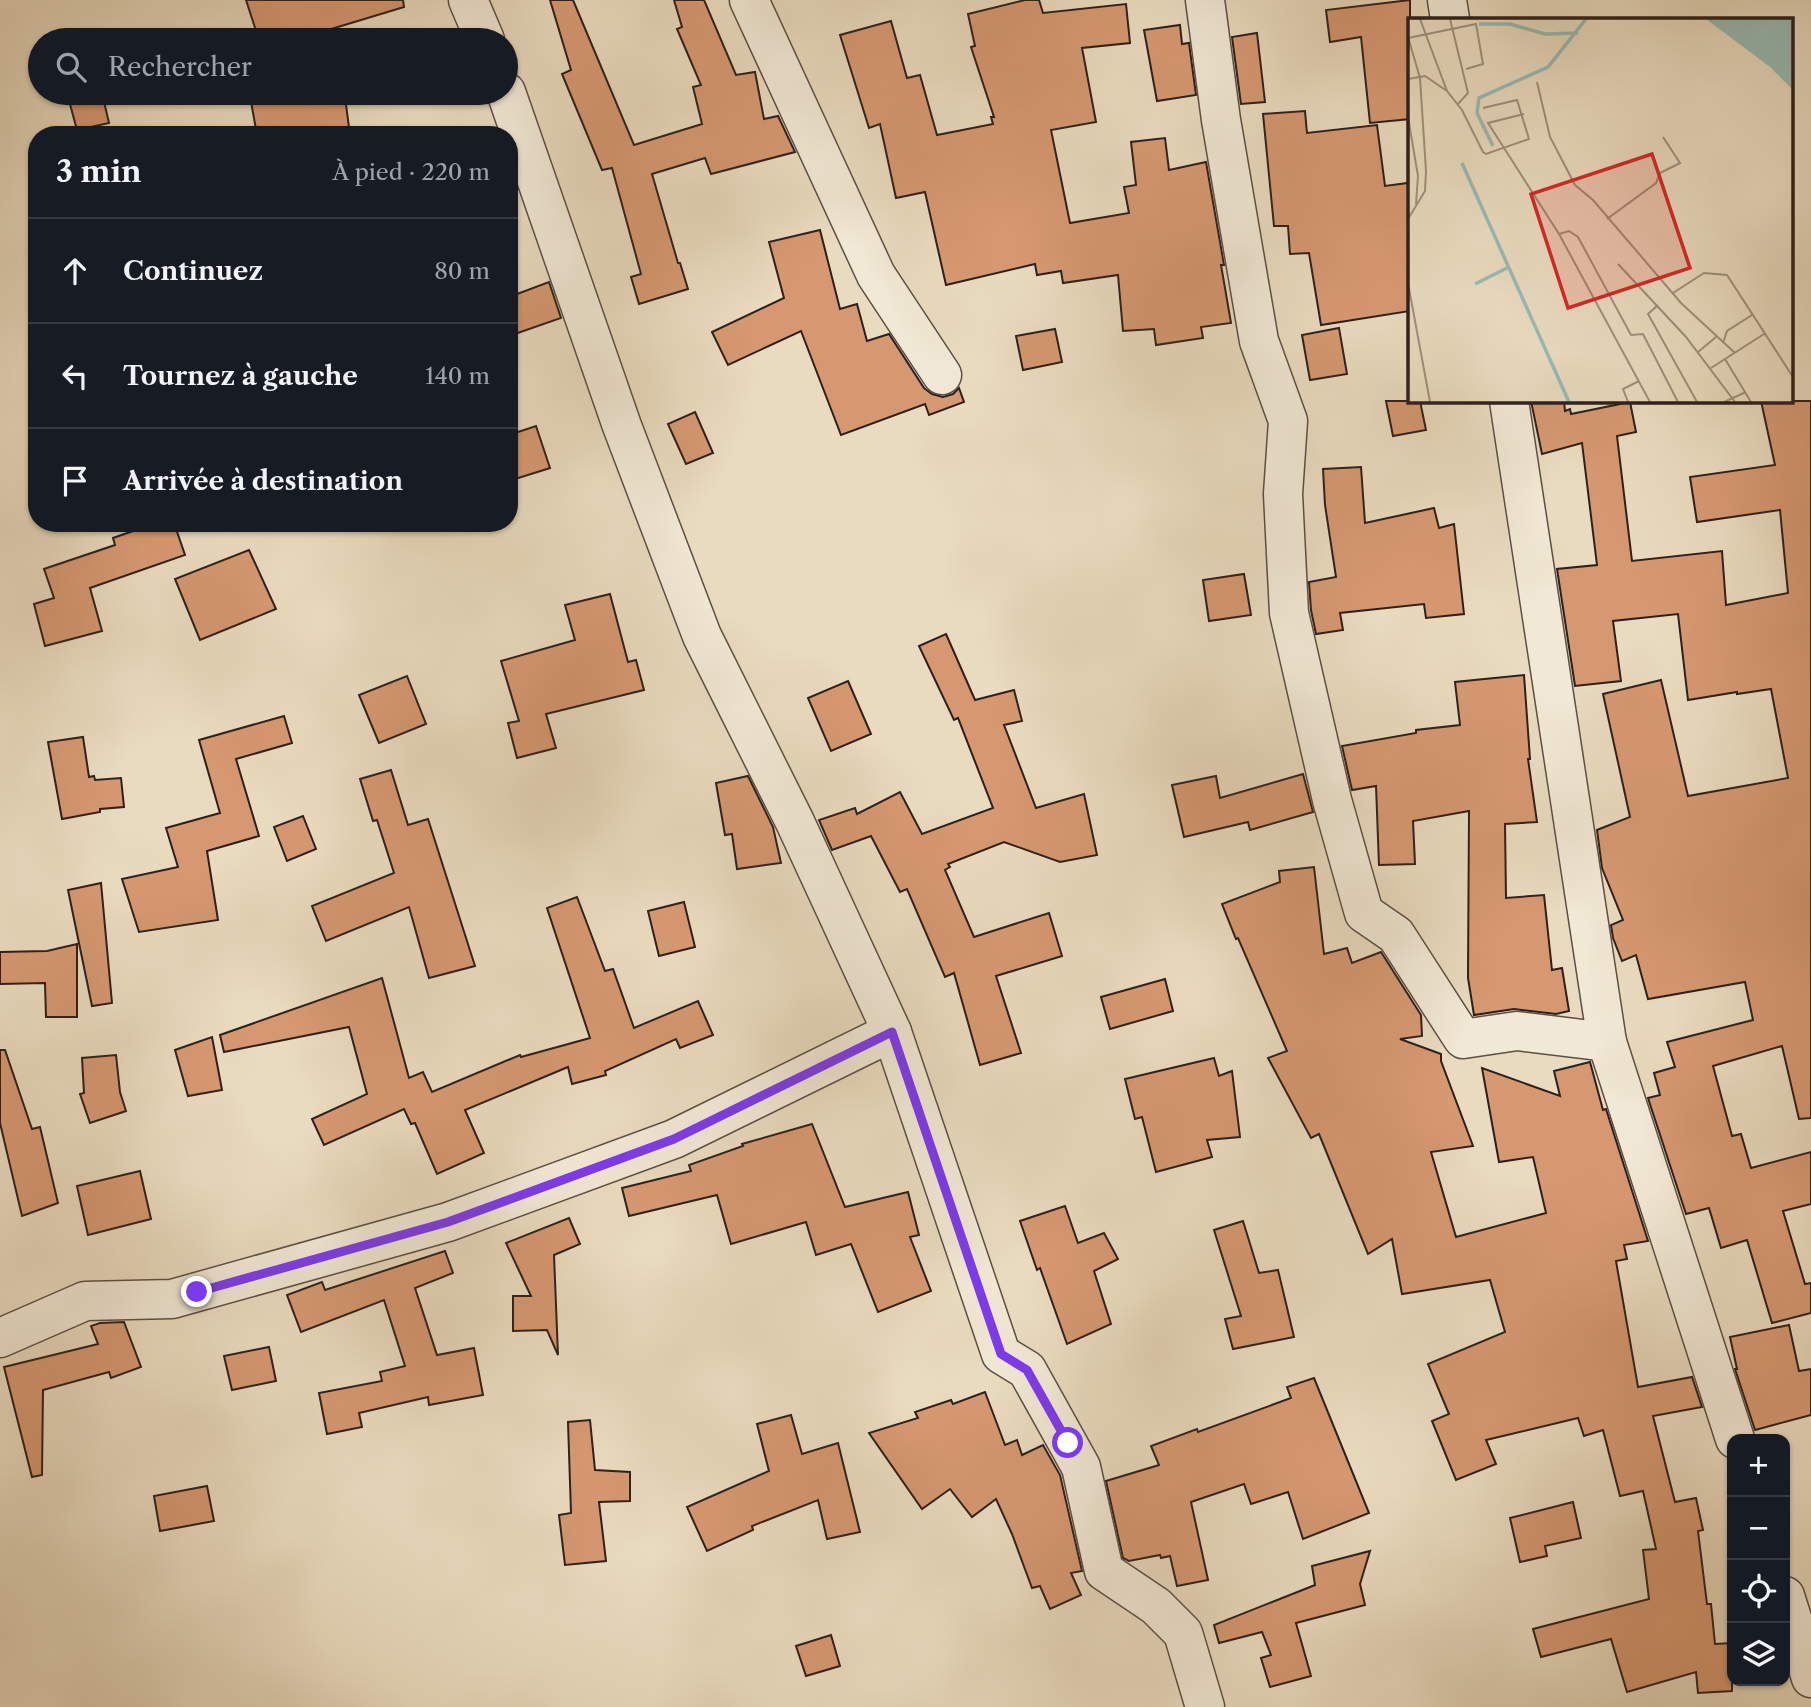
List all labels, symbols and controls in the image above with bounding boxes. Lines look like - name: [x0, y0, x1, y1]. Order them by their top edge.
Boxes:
- inset map: [1408, 18, 1794, 402]
- search box: [28, 28, 518, 105]
- icon: search: [52, 48, 90, 86]
- text: Rechercher: [108, 51, 252, 83]
- text: 3 min: [56, 153, 142, 190]
- text: À pied · 220 m: [332, 158, 490, 186]
- icon: ahead: [56, 252, 94, 290]
- text: Continuez: [123, 255, 263, 287]
- text: 80 m: [434, 257, 490, 285]
- icon: left: [56, 357, 94, 395]
- text: Tournez à gauche: [123, 360, 358, 392]
- text: 140 m: [425, 362, 490, 390]
- icon: arrive: [56, 462, 94, 500]
- text: Arrivée à destination: [123, 465, 403, 497]
- route end: [181, 1276, 212, 1307]
- route start: [1052, 1427, 1083, 1458]
- map controls: [1727, 1434, 1790, 1686]
- button: +: [1727, 1434, 1790, 1497]
- button: −: [1727, 1497, 1790, 1560]
- button: locate: [1727, 1560, 1790, 1623]
- button: layers: [1727, 1623, 1790, 1686]

